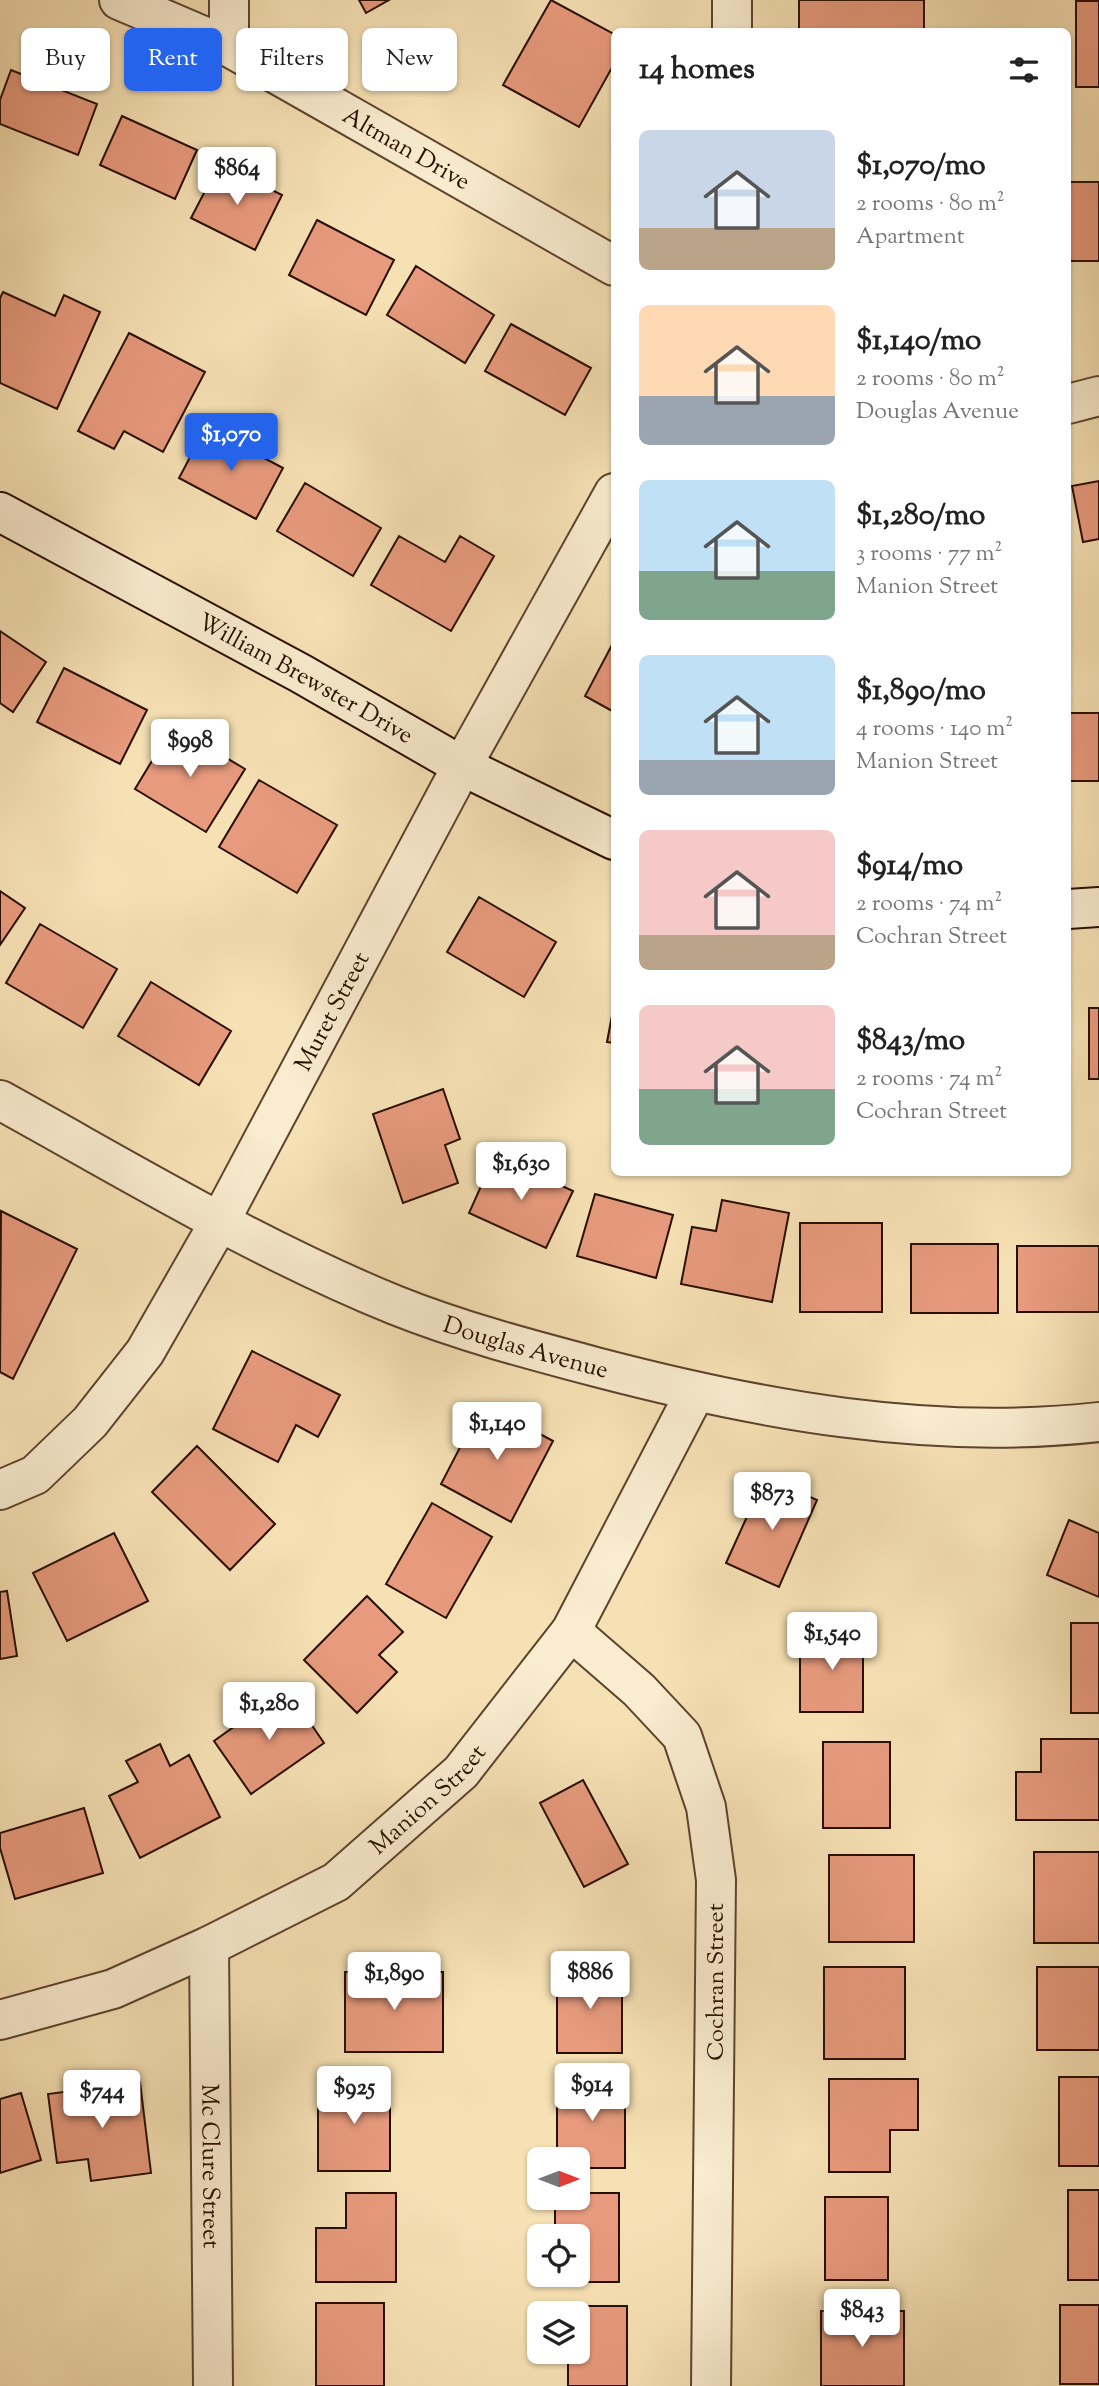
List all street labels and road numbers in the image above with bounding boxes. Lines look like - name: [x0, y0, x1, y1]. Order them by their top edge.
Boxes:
- street label: Altman Drive: [335, 100, 476, 200]
- street label: William Brewster Drive: [191, 606, 419, 753]
- street label: Muret Street: [288, 946, 379, 1078]
- street label: Douglas Avenue: [438, 1309, 612, 1388]
- street label: Manion Street: [363, 1738, 495, 1864]
- street label: Cochran Street: [700, 1903, 734, 2061]
- street label: Mc Clure Street: [191, 2084, 227, 2249]

